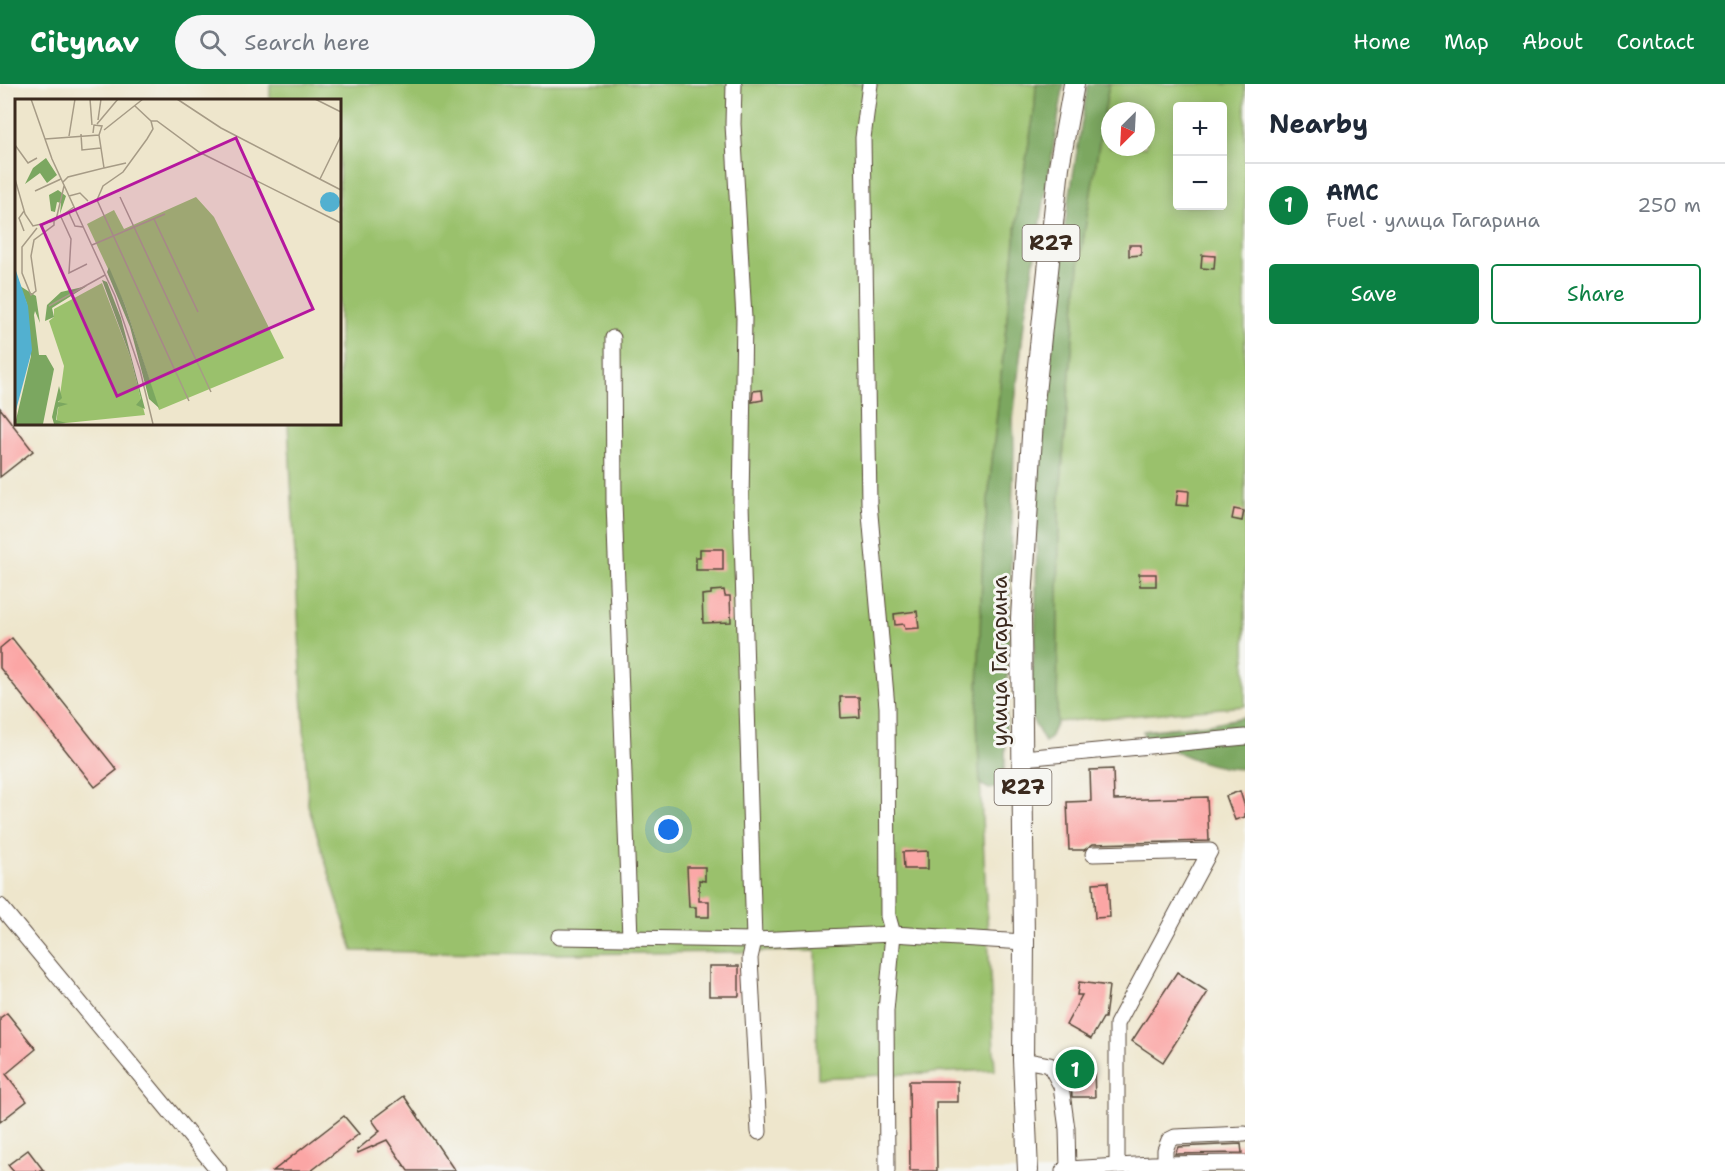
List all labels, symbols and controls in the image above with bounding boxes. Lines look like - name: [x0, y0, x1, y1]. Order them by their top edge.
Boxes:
- search box: [175, 15, 595, 69]
- text: Citynav: [30, 23, 139, 61]
- icon: search: [196, 26, 229, 59]
- text: Search here: [244, 28, 370, 57]
- text: Home: [1353, 28, 1411, 56]
- text: Map: [1444, 28, 1489, 56]
- text: About: [1522, 28, 1583, 56]
- text: Contact: [1616, 28, 1695, 56]
- inset map: [15, 99, 340, 424]
- north arrow: [1101, 102, 1155, 156]
- map controls: [1173, 102, 1227, 210]
- button: +: [1173, 102, 1227, 156]
- text: Nearby: [1269, 106, 1368, 141]
- button: −: [1173, 156, 1227, 210]
- text: AMC: [1326, 178, 1379, 207]
- text: 1: [1284, 192, 1293, 218]
- text: 250 m: [1637, 192, 1701, 218]
- text: Fuel · улица Гагарина: [1326, 207, 1540, 233]
- road number: R27: [1022, 225, 1080, 261]
- button: Save: [1269, 264, 1479, 324]
- button: Share: [1491, 264, 1701, 324]
- street label: улица Гагарина: [985, 575, 1014, 747]
- road number: R27: [994, 769, 1052, 805]
- your location: [654, 815, 683, 844]
- pin: 1: [1056, 1046, 1094, 1092]

